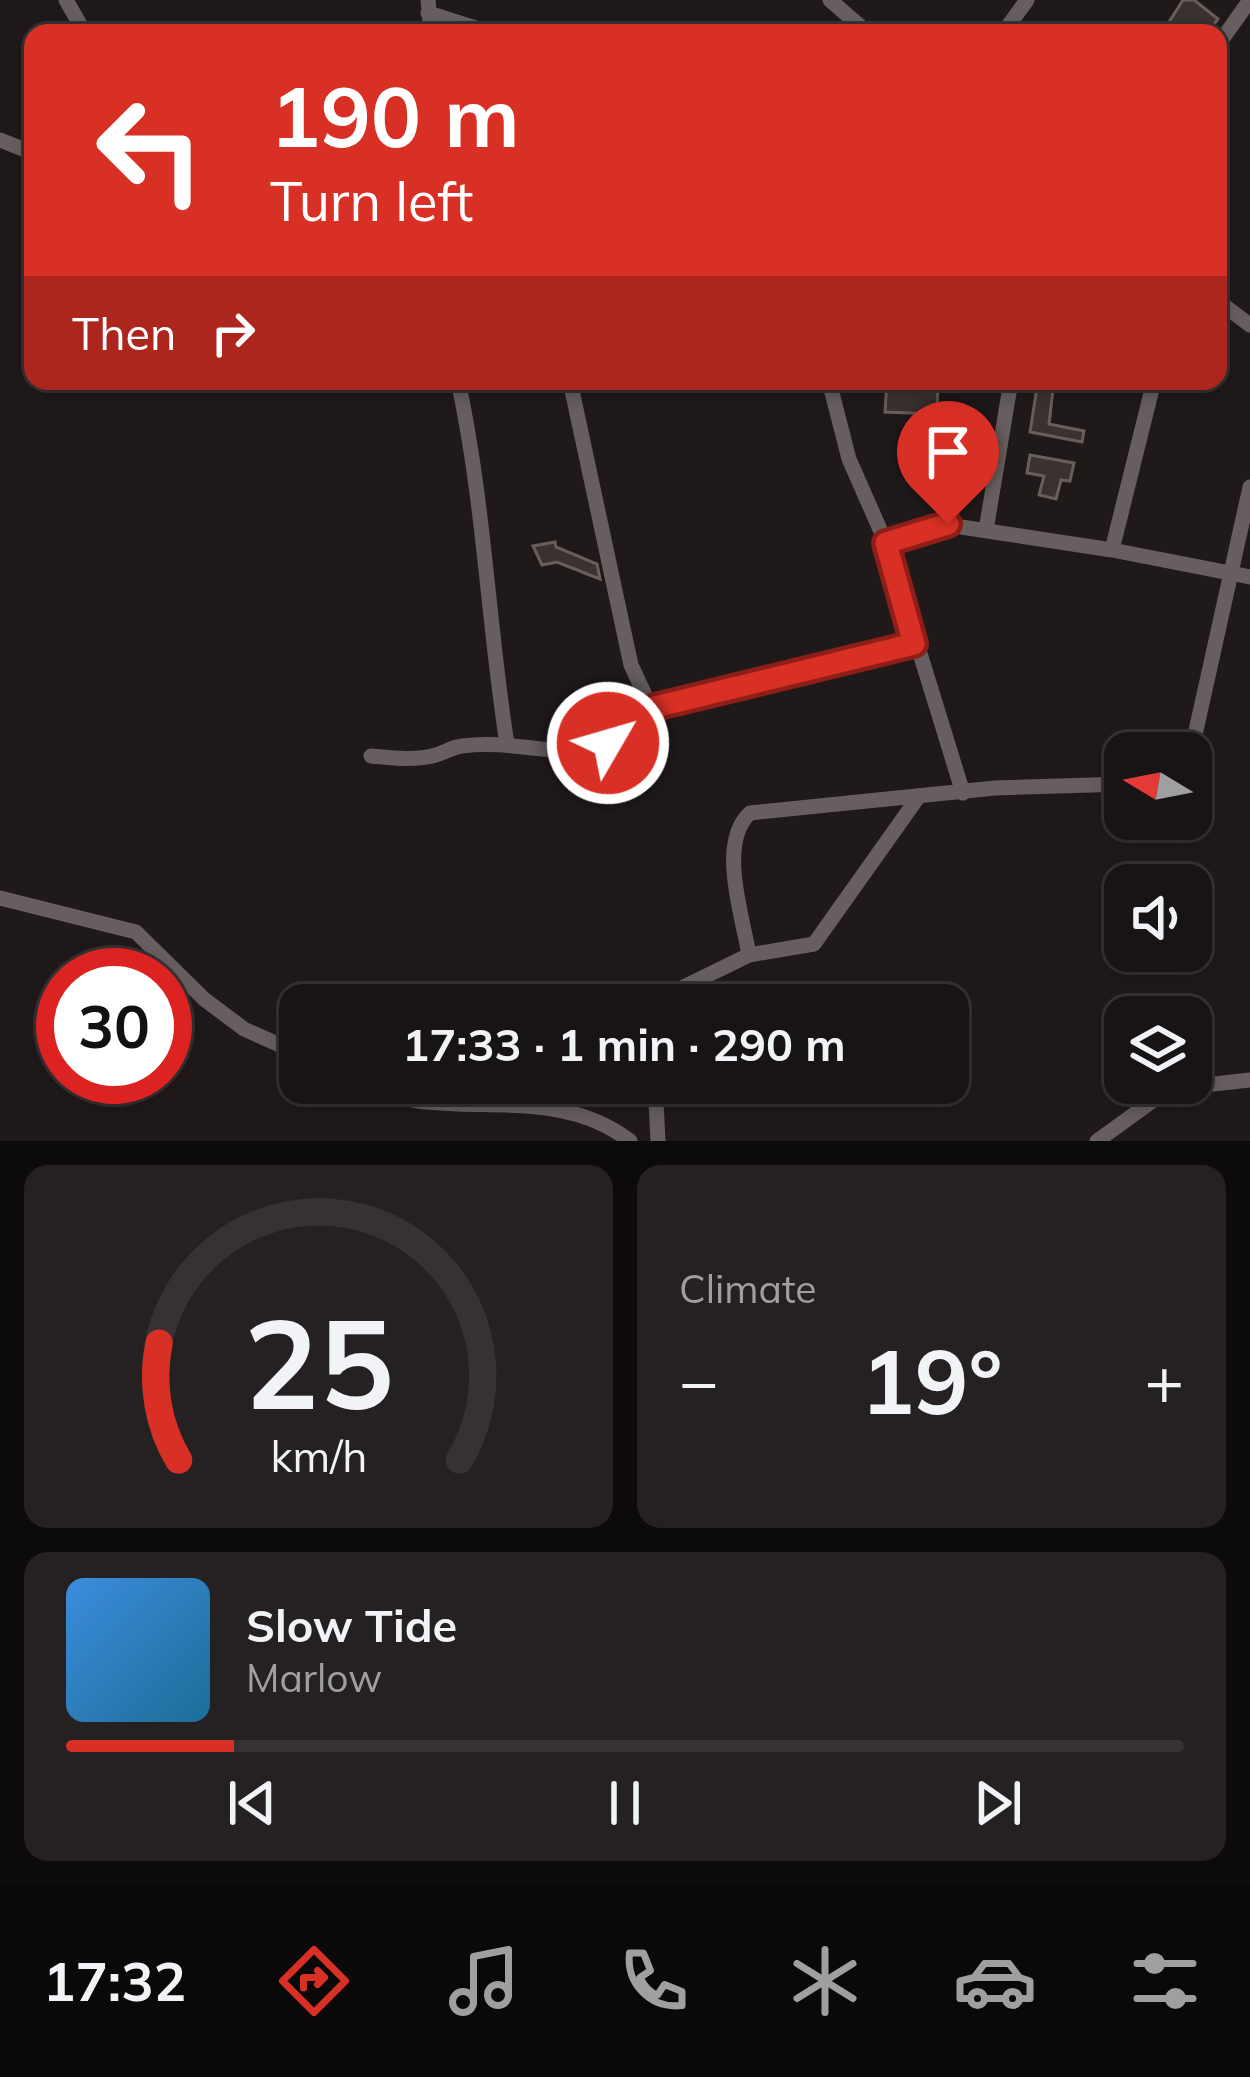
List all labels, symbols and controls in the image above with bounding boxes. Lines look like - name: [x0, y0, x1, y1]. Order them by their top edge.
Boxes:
- text: 190 m: [270, 63, 520, 168]
- icon: left: [72, 72, 228, 228]
- text: Turn left: [270, 167, 473, 235]
- icon: right: [200, 300, 266, 366]
- text: Then: [72, 305, 176, 361]
- pin: [897, 401, 999, 524]
- icon: arrive: [915, 419, 981, 485]
- position arrow: [545, 680, 671, 806]
- north arrow: [1104, 732, 1212, 840]
- map controls: [1104, 732, 1212, 1104]
- button: sound: [1104, 864, 1212, 972]
- speed limit sign: 30: [36, 948, 192, 1104]
- button: layers: [1104, 996, 1212, 1104]
- text: 17:33 · 1 min · 290 m: [402, 1016, 846, 1072]
- text: Climate: [679, 1264, 817, 1313]
- text: 25: [244, 1284, 393, 1440]
- text: 19°: [860, 1324, 1003, 1437]
- text: −: [679, 1339, 719, 1422]
- text: +: [1144, 1339, 1184, 1422]
- text: km/h: [270, 1428, 367, 1482]
- text: Slow Tide: [246, 1597, 457, 1653]
- text: Marlow: [246, 1653, 382, 1702]
- icon: previous: [219, 1770, 285, 1836]
- icon: pause: [592, 1770, 658, 1836]
- icon: next: [965, 1770, 1031, 1836]
- icon: directions: [272, 1939, 356, 2023]
- icon: music: [442, 1939, 526, 2023]
- icon: phone: [612, 1939, 696, 2023]
- icon: climate: [783, 1939, 867, 2023]
- icon: car: [953, 1939, 1037, 2023]
- icon: filters: [1123, 1939, 1207, 2023]
- text: 17:32: [43, 1947, 186, 2015]

